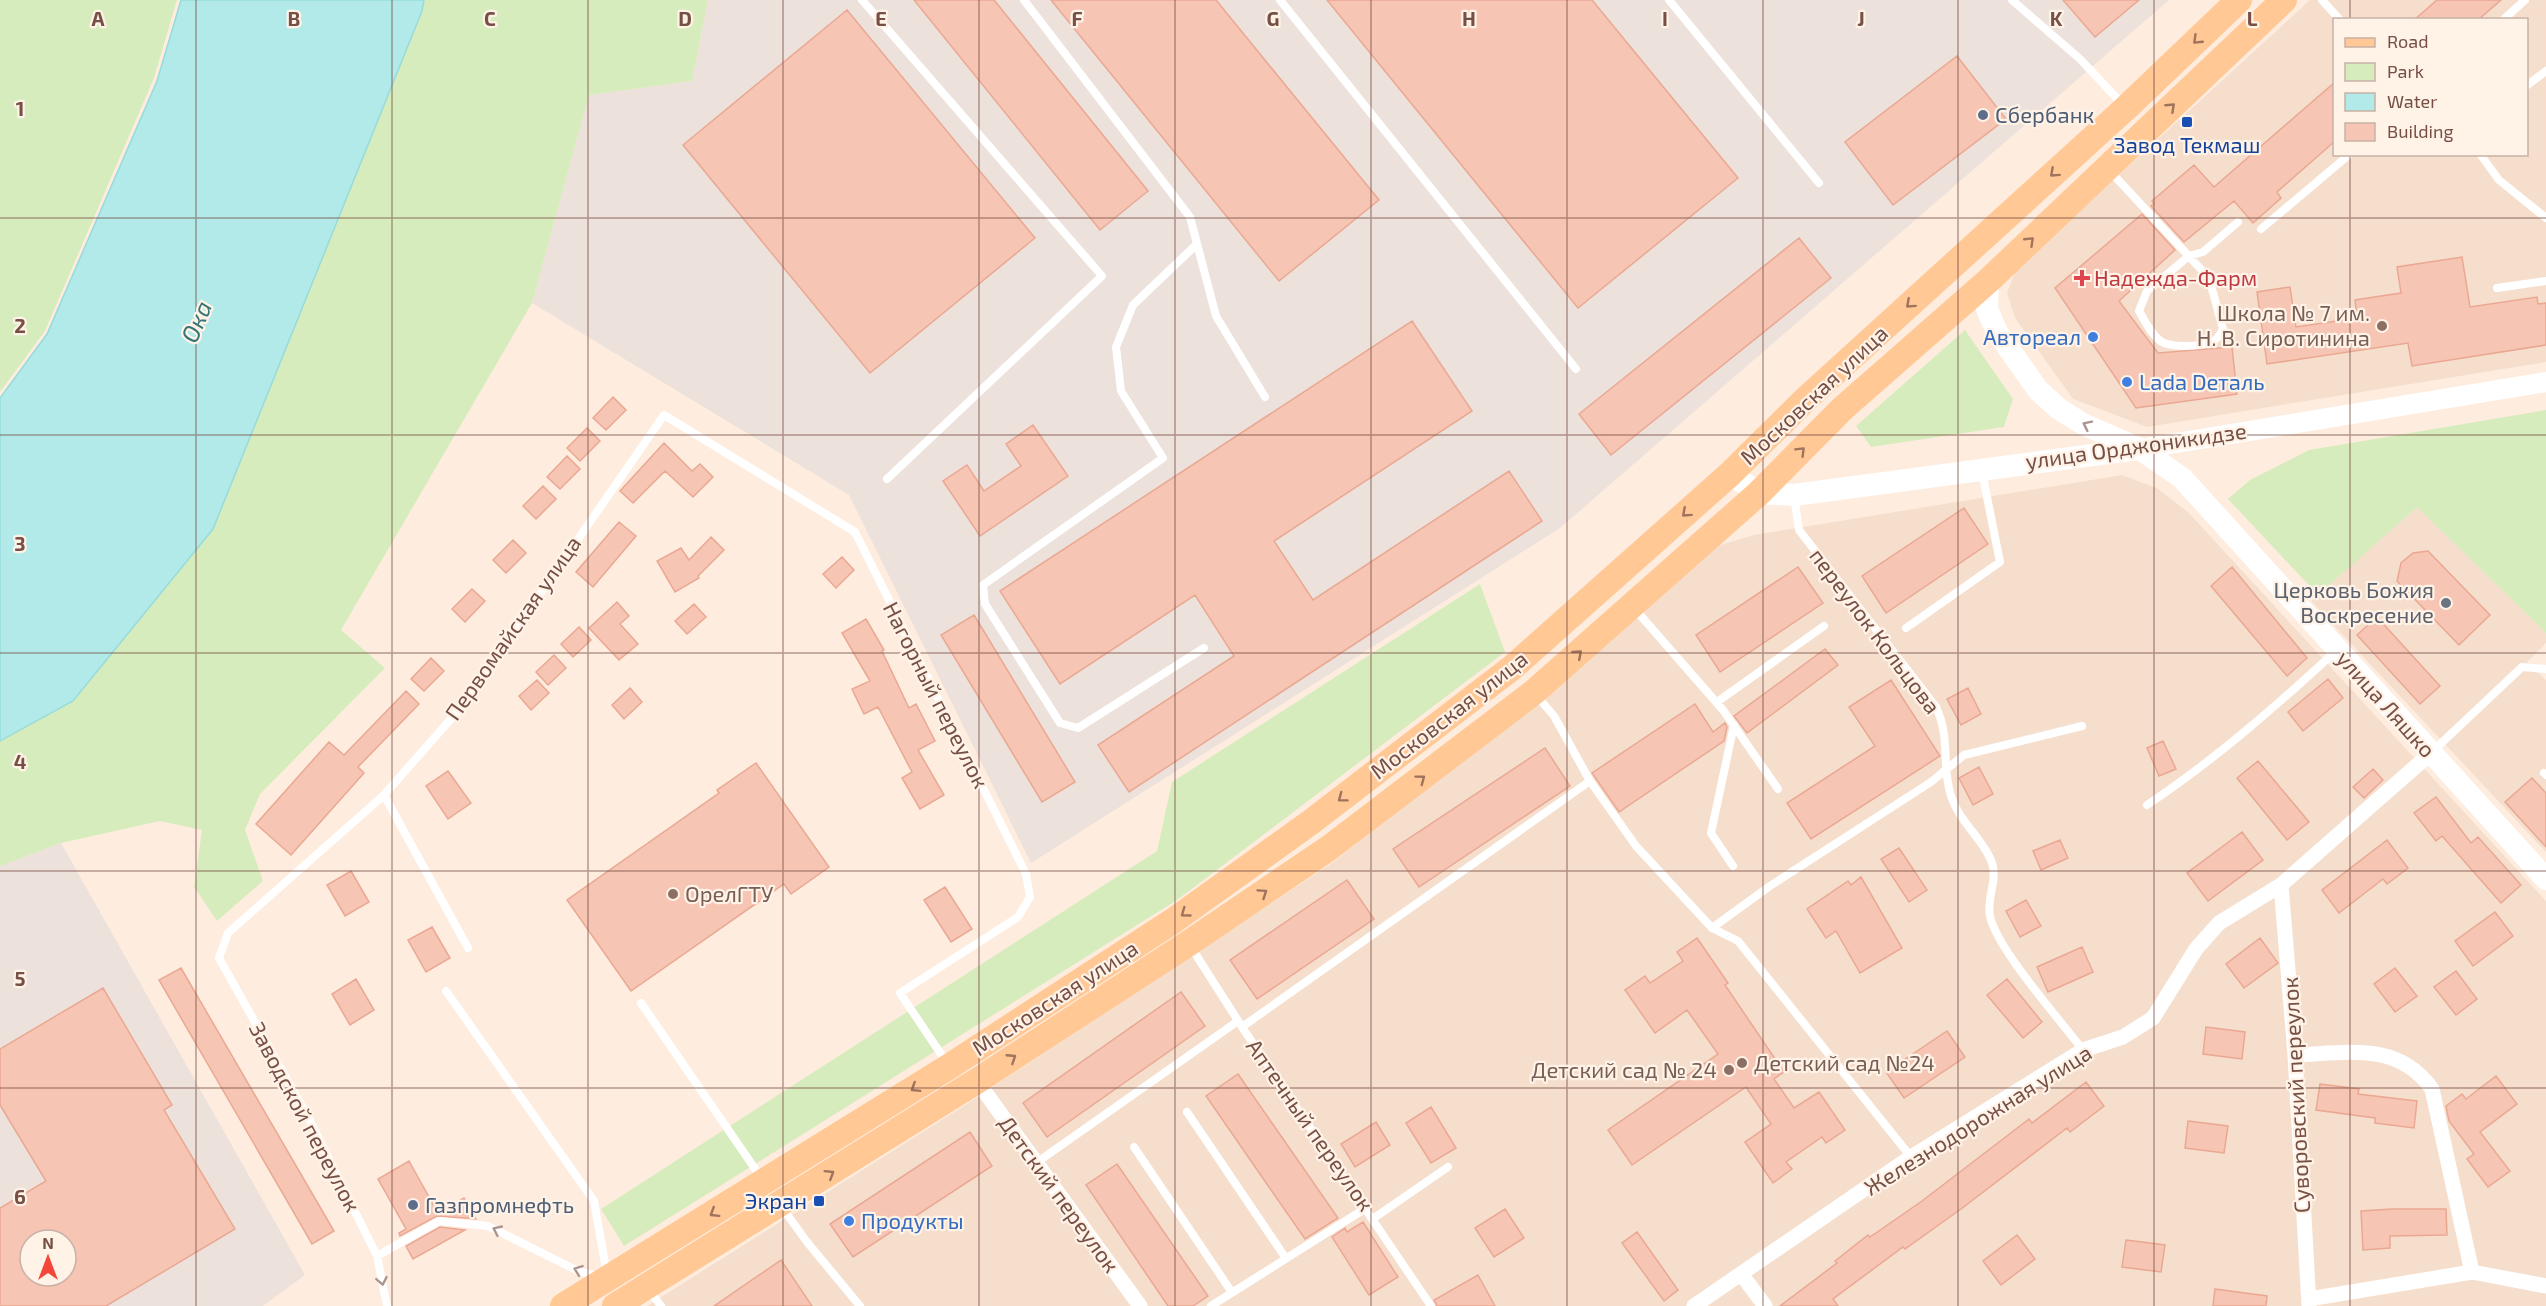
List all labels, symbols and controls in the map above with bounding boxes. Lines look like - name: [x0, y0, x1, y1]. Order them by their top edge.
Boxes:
- text: A: [91, 6, 105, 30]
- text: B: [288, 6, 300, 30]
- text: C: [484, 6, 496, 30]
- text: D: [678, 6, 692, 30]
- text: E: [875, 6, 887, 30]
- text: F: [1071, 6, 1083, 30]
- text: G: [1267, 6, 1279, 30]
- text: H: [1462, 6, 1476, 30]
- text: I: [1662, 6, 1668, 30]
- text: J: [1857, 6, 1865, 30]
- text: K: [2050, 6, 2063, 30]
- text: L: [2247, 6, 2258, 30]
- legend: [2333, 18, 2528, 156]
- text: Road: [2387, 30, 2428, 52]
- one-way arrow: [2194, 33, 2205, 44]
- text: Park: [2387, 60, 2424, 82]
- text: Water: [2387, 90, 2437, 112]
- text: 1: [16, 96, 24, 120]
- place label: Сбербанк: [1995, 101, 2094, 127]
- one-way arrow: [2165, 103, 2175, 114]
- marker: Сбербанк: [1976, 108, 1990, 122]
- marker: Завод Текмаш: [2180, 115, 2194, 129]
- text: Building: [2387, 120, 2454, 142]
- place label: Завод Текмаш: [2114, 131, 2260, 157]
- one-way arrow: [2050, 166, 2061, 177]
- one-way arrow: [2023, 237, 2034, 248]
- place label: Надежда-Фарм: [2094, 264, 2257, 290]
- marker: Надежда-Фарм: [2075, 271, 2089, 285]
- water label: Ока: [174, 296, 217, 347]
- one-way arrow: [1906, 297, 1917, 308]
- place label: Школа № 7 им. Н. В. Сиротинина: [2197, 299, 2370, 350]
- text: 2: [14, 313, 26, 337]
- street label: Московская улица: [1734, 319, 1893, 470]
- marker: Школа № 7 им. Н. В. Сиротинина: [2375, 319, 2389, 333]
- place label: Автореал: [1983, 323, 2081, 349]
- marker: Автореал: [2086, 330, 2100, 344]
- place label: Lada Dеталь: [2139, 368, 2265, 394]
- marker: Lada Dеталь: [2120, 375, 2134, 389]
- street label: улица Орджоникидзе: [2024, 417, 2248, 474]
- one-way arrow: [2082, 420, 2093, 432]
- one-way arrow: [1793, 447, 1804, 458]
- one-way arrow: [1682, 506, 1693, 517]
- street label: Первомайская улица: [439, 530, 586, 725]
- text: 3: [14, 531, 26, 555]
- street label: переулок Кольцова: [1804, 542, 1947, 719]
- place label: Церковь Божия Воскресение: [2273, 576, 2434, 627]
- marker: Церковь Божия Воскресение: [2439, 596, 2453, 610]
- street label: Нагорный переулок: [878, 597, 995, 793]
- street label: Московская улица: [1365, 645, 1533, 784]
- street label: улица Ляшко: [2331, 645, 2441, 763]
- one-way arrow: [1571, 650, 1582, 661]
- text: 4: [14, 749, 27, 773]
- one-way arrow: [1414, 775, 1425, 786]
- one-way arrow: [1338, 790, 1349, 801]
- place label: ОрелГТУ: [685, 880, 774, 906]
- marker: ОрелГТУ: [666, 887, 680, 901]
- one-way arrow: [1256, 889, 1267, 900]
- one-way arrow: [1180, 906, 1191, 917]
- street label: Московская улица: [967, 934, 1143, 1061]
- text: 5: [14, 966, 26, 990]
- street label: Суворовский переулок: [2276, 976, 2315, 1214]
- street label: Заводской переулок: [244, 1017, 367, 1217]
- street label: Аптечный переулок: [1241, 1033, 1380, 1216]
- street label: Железнодорожная улица: [1859, 1038, 2097, 1201]
- place label: Детский сад №24: [1754, 1049, 1935, 1075]
- one-way arrow: [1006, 1054, 1016, 1066]
- place label: Детский сад № 24: [1531, 1056, 1717, 1082]
- marker: Детский сад №24: [1735, 1056, 1749, 1070]
- marker: Детский сад № 24: [1722, 1063, 1736, 1077]
- one-way arrow: [911, 1080, 922, 1091]
- street label: Детский переулок: [993, 1110, 1126, 1278]
- one-way arrow: [823, 1170, 834, 1181]
- text: 6: [14, 1184, 26, 1208]
- place label: Экран: [745, 1187, 807, 1213]
- place label: Газпромнефть: [425, 1191, 574, 1217]
- marker: Экран: [812, 1194, 826, 1208]
- marker: Газпромнефть: [406, 1198, 420, 1212]
- one-way arrow: [710, 1206, 720, 1218]
- place label: Продукты: [861, 1207, 964, 1234]
- marker: Продукты: [842, 1214, 856, 1228]
- one-way arrow: [492, 1226, 503, 1238]
- north arrow: [18, 1228, 78, 1288]
- text: N: [42, 1233, 54, 1252]
- one-way arrow: [573, 1265, 583, 1278]
- one-way arrow: [375, 1276, 388, 1286]

